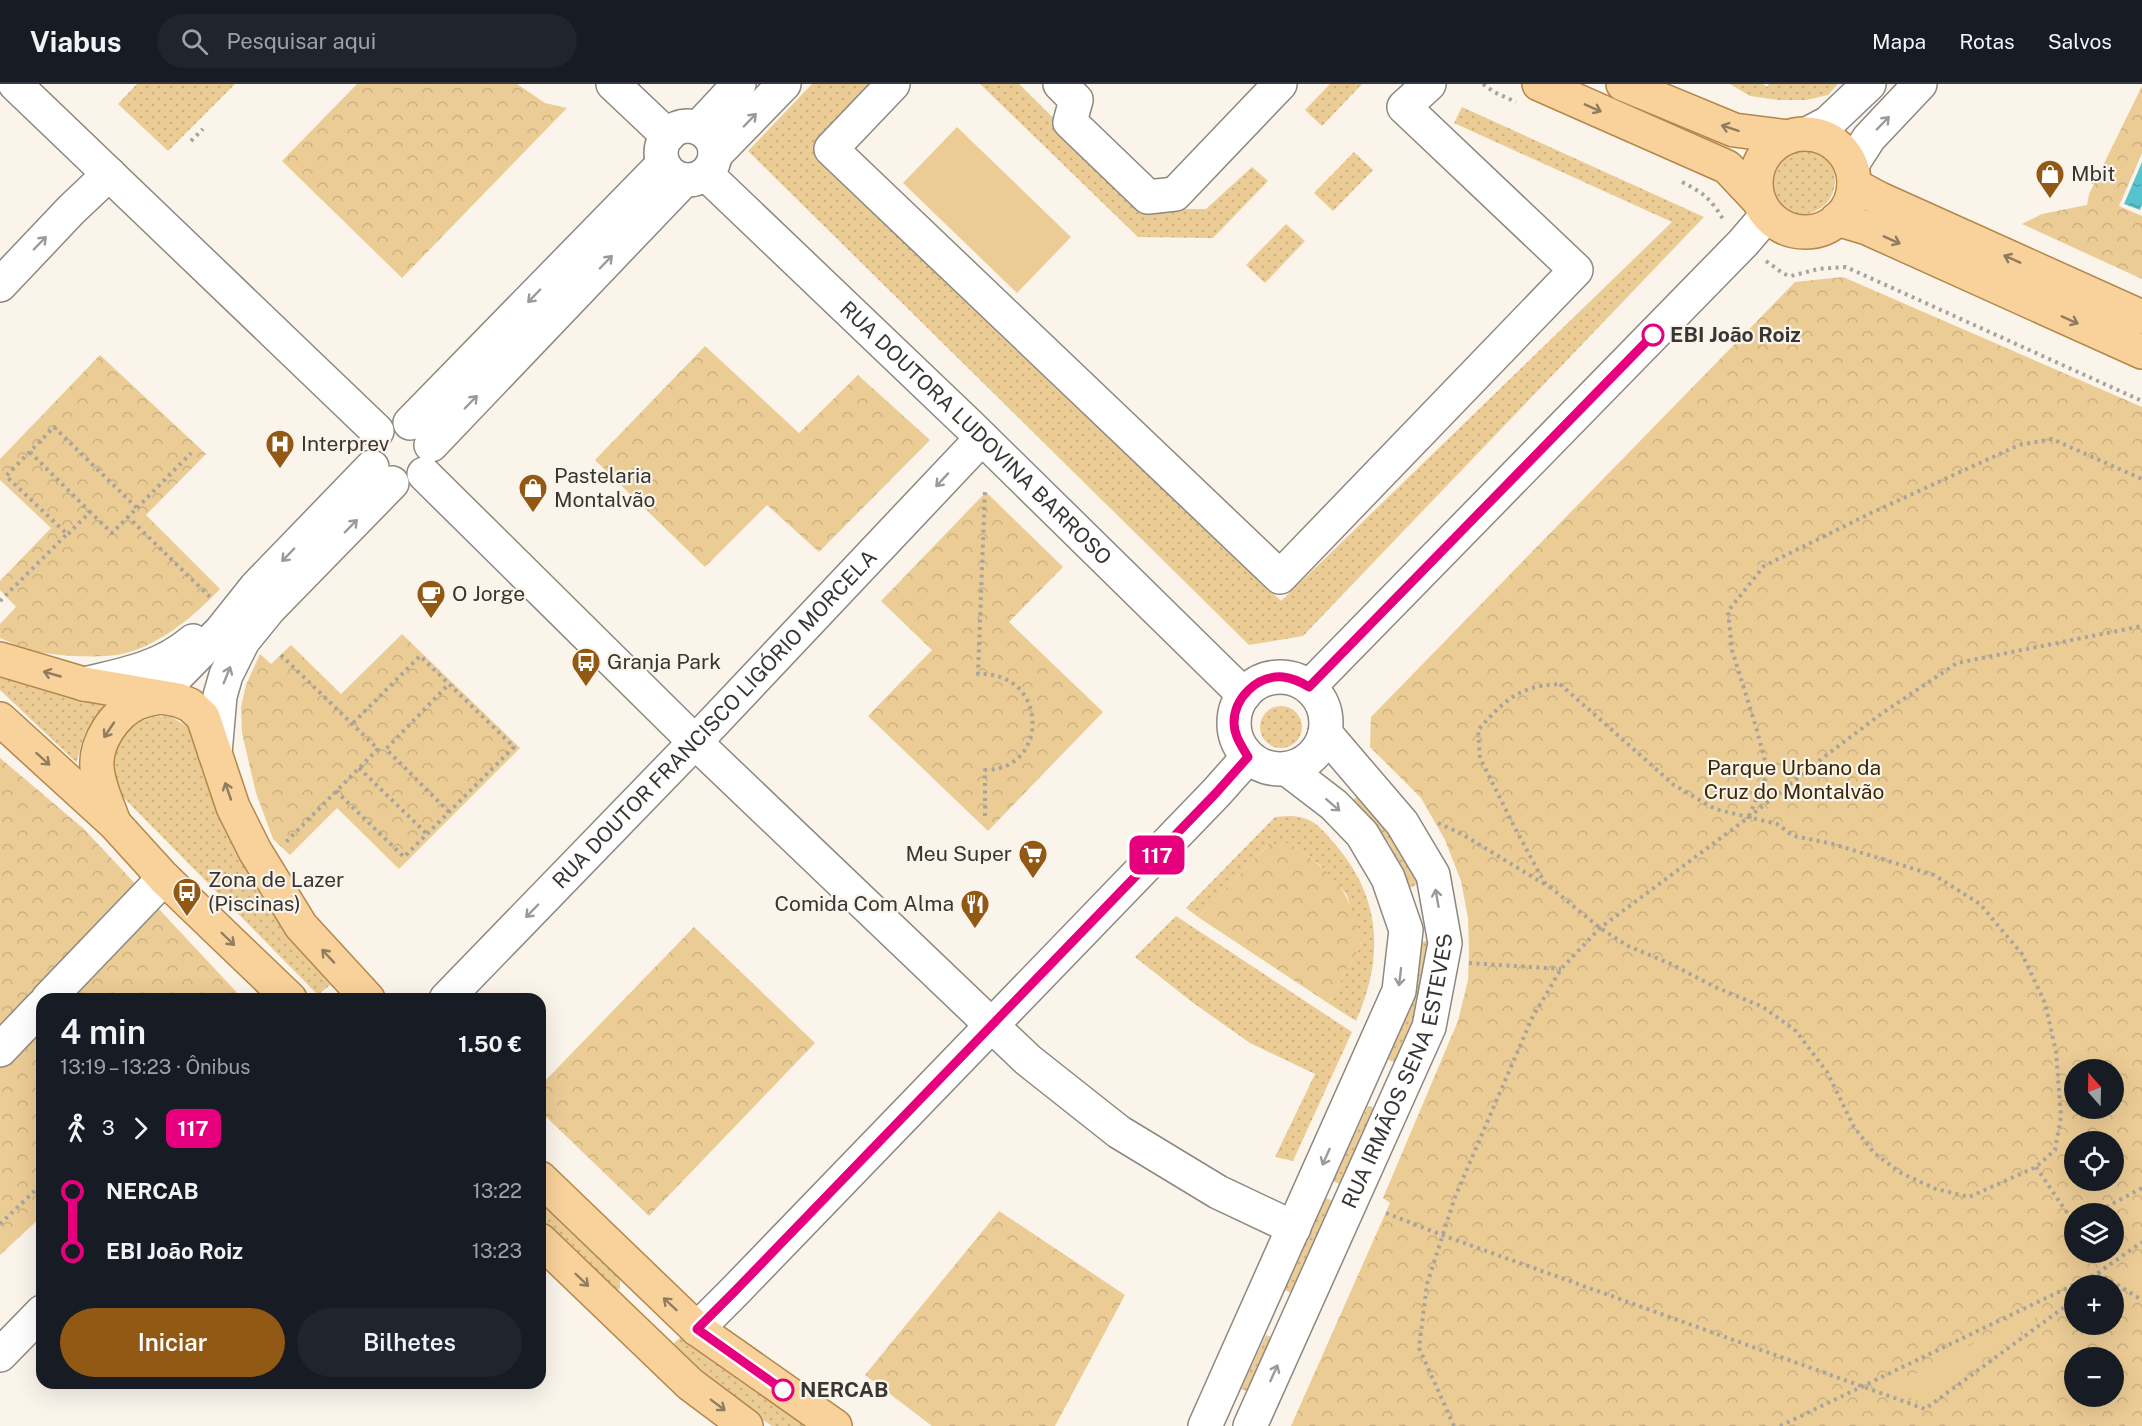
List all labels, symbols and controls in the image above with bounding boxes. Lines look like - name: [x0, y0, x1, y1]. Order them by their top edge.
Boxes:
- search box: [157, 14, 577, 68]
- text: Viabus: [30, 25, 121, 58]
- icon: search: [178, 25, 211, 58]
- text: Pesquisar aqui: [226, 28, 376, 54]
- text: Mapa: [1872, 29, 1926, 54]
- text: Rotas: [1959, 29, 2015, 54]
- text: Salvos: [2048, 29, 2112, 54]
- one-way arrow: [1584, 103, 1602, 114]
- one-way arrow: [742, 112, 757, 127]
- one-way arrow: [1875, 116, 1889, 131]
- one-way arrow: [1721, 121, 1740, 132]
- shop icon: Mbit: [2034, 158, 2066, 200]
- place label: Mbit: [2071, 161, 2116, 186]
- one-way arrow: [1883, 234, 1901, 246]
- one-way arrow: [33, 235, 48, 250]
- one-way arrow: [2003, 252, 2021, 263]
- one-way arrow: [599, 254, 614, 269]
- one-way arrow: [527, 288, 541, 303]
- street label: RUA DOUTORA LUDOVINA BARROSO: [835, 296, 1117, 570]
- one-way arrow: [2061, 315, 2079, 326]
- place label: EBI João Roiz: [1670, 322, 1801, 347]
- marker: EBI João Roiz: [1642, 324, 1664, 346]
- one-way arrow: [464, 395, 478, 410]
- hospital icon: Interprev: [264, 428, 296, 470]
- place label: Interprev: [301, 431, 390, 456]
- place label: Pastelaria Montalvão: [554, 463, 655, 512]
- shop icon: Pastelaria Montalvão: [517, 472, 549, 514]
- one-way arrow: [934, 473, 949, 488]
- one-way arrow: [343, 518, 358, 533]
- street label: RUA DOUTOR FRANCISCO LIGÓRIO MORCELA: [547, 544, 882, 893]
- one-way arrow: [280, 547, 295, 562]
- cafe icon: O Jorge: [415, 578, 447, 620]
- place label: O Jorge: [452, 581, 525, 606]
- bus stop icon: Granja Park: [570, 646, 602, 688]
- place label: Granja Park: [607, 649, 721, 674]
- one-way arrow: [222, 666, 233, 684]
- one-way arrow: [43, 668, 62, 679]
- one-way arrow: [103, 722, 115, 738]
- one-way arrow: [35, 752, 50, 766]
- park label: Parque Urbano da Cruz do Montalvão: [1704, 755, 1884, 804]
- one-way arrow: [222, 782, 233, 801]
- one-way arrow: [1325, 798, 1340, 812]
- line badge: 117: [1122, 836, 1192, 874]
- supermarket icon: Meu Super: [1017, 838, 1049, 880]
- place label: Meu Super: [905, 841, 1012, 866]
- text: 117: [1141, 843, 1173, 868]
- place label: Zona de Lazer (Piscinas): [208, 867, 344, 916]
- bus stop icon: Zona de Lazer (Piscinas): [171, 876, 203, 918]
- restaurant icon: Comida Com Alma: [959, 888, 991, 930]
- one-way arrow: [1431, 888, 1442, 908]
- place label: Comida Com Alma: [775, 891, 954, 916]
- one-way arrow: [525, 903, 539, 918]
- one-way arrow: [220, 932, 235, 946]
- street label: RUA IRMÃOS SENA ESTEVES: [1336, 932, 1458, 1212]
- one-way arrow: [322, 949, 336, 964]
- one-way arrow: [1395, 967, 1406, 987]
- text: 4 min: [60, 1013, 146, 1051]
- text: 1.50 €: [458, 1031, 522, 1057]
- text: 13:19 – 13:23 · Ônibus: [60, 1055, 250, 1079]
- north arrow: [2064, 1059, 2124, 1119]
- map controls: [2064, 1059, 2124, 1407]
- icon: walk: [60, 1112, 93, 1145]
- icon: forward: [124, 1112, 157, 1145]
- text: 3: [102, 1116, 115, 1140]
- text: 117: [178, 1116, 209, 1141]
- button: locate: [2064, 1131, 2124, 1191]
- one-way arrow: [1319, 1148, 1330, 1166]
- text: NERCAB: [106, 1178, 199, 1204]
- text: 13:22: [473, 1179, 522, 1203]
- button: layers: [2064, 1203, 2124, 1263]
- text: EBI João Roiz: [106, 1238, 243, 1264]
- text: 13:23: [472, 1239, 522, 1263]
- one-way arrow: [575, 1273, 590, 1287]
- button: +: [2064, 1275, 2124, 1335]
- one-way arrow: [663, 1297, 678, 1311]
- button: Iniciar: [60, 1308, 285, 1377]
- button: Bilhetes: [297, 1308, 522, 1377]
- button: −: [2064, 1347, 2124, 1407]
- one-way arrow: [1269, 1364, 1280, 1382]
- place label: NERCAB: [800, 1377, 888, 1402]
- marker: NERCAB: [772, 1379, 794, 1401]
- one-way arrow: [710, 1399, 726, 1411]

